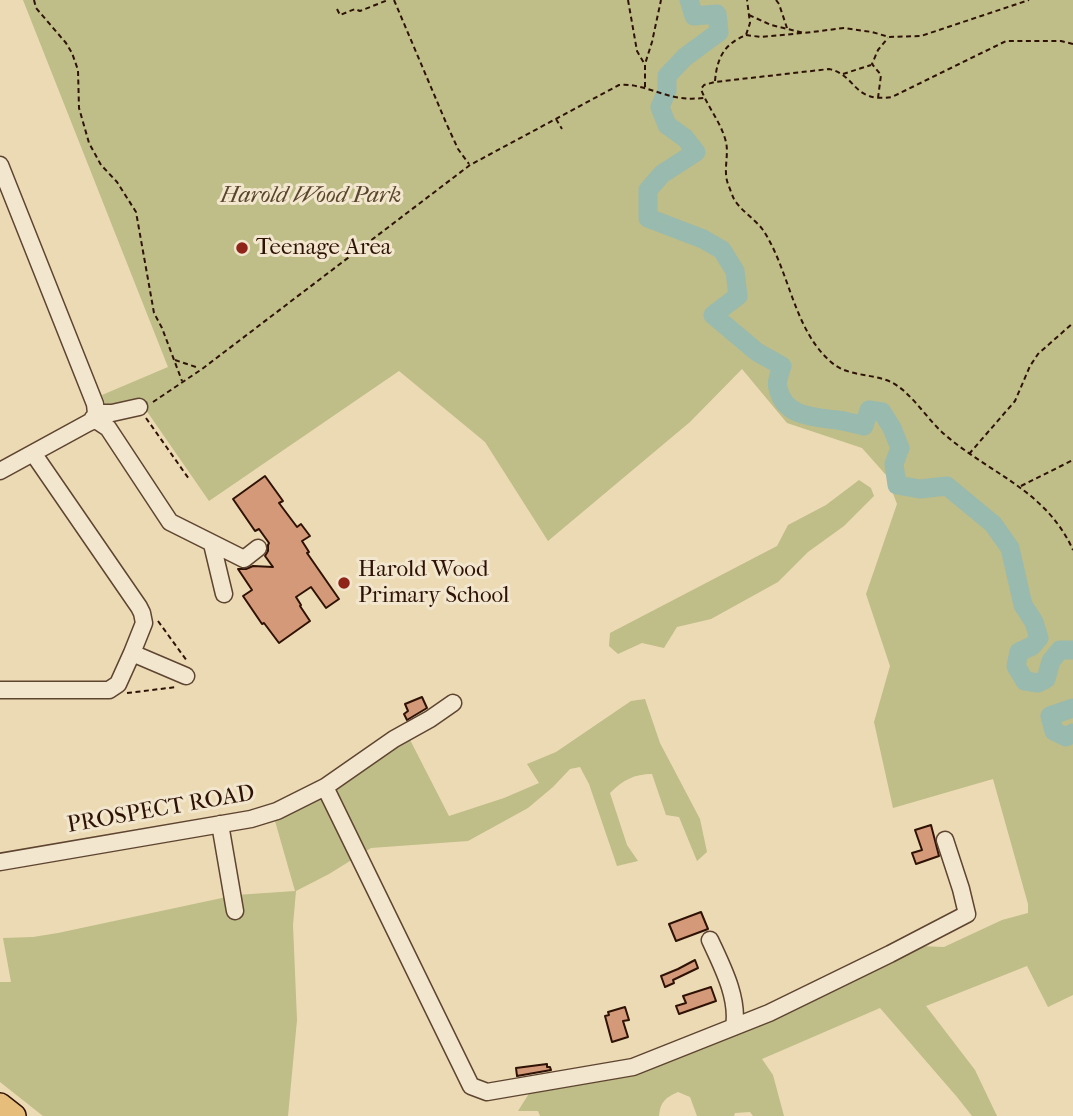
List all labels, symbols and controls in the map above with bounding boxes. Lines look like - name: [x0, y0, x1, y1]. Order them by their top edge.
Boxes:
- park label: Harold Wood Park: [221, 182, 401, 210]
- place label: Teenage Area: [256, 234, 391, 262]
- marker: Teenage Area: [234, 240, 250, 256]
- place label: Harold Wood Primary School: [358, 556, 509, 610]
- marker: Harold Wood Primary School: [336, 575, 352, 591]
- street label: PROSPECT ROAD: [65, 780, 257, 840]

